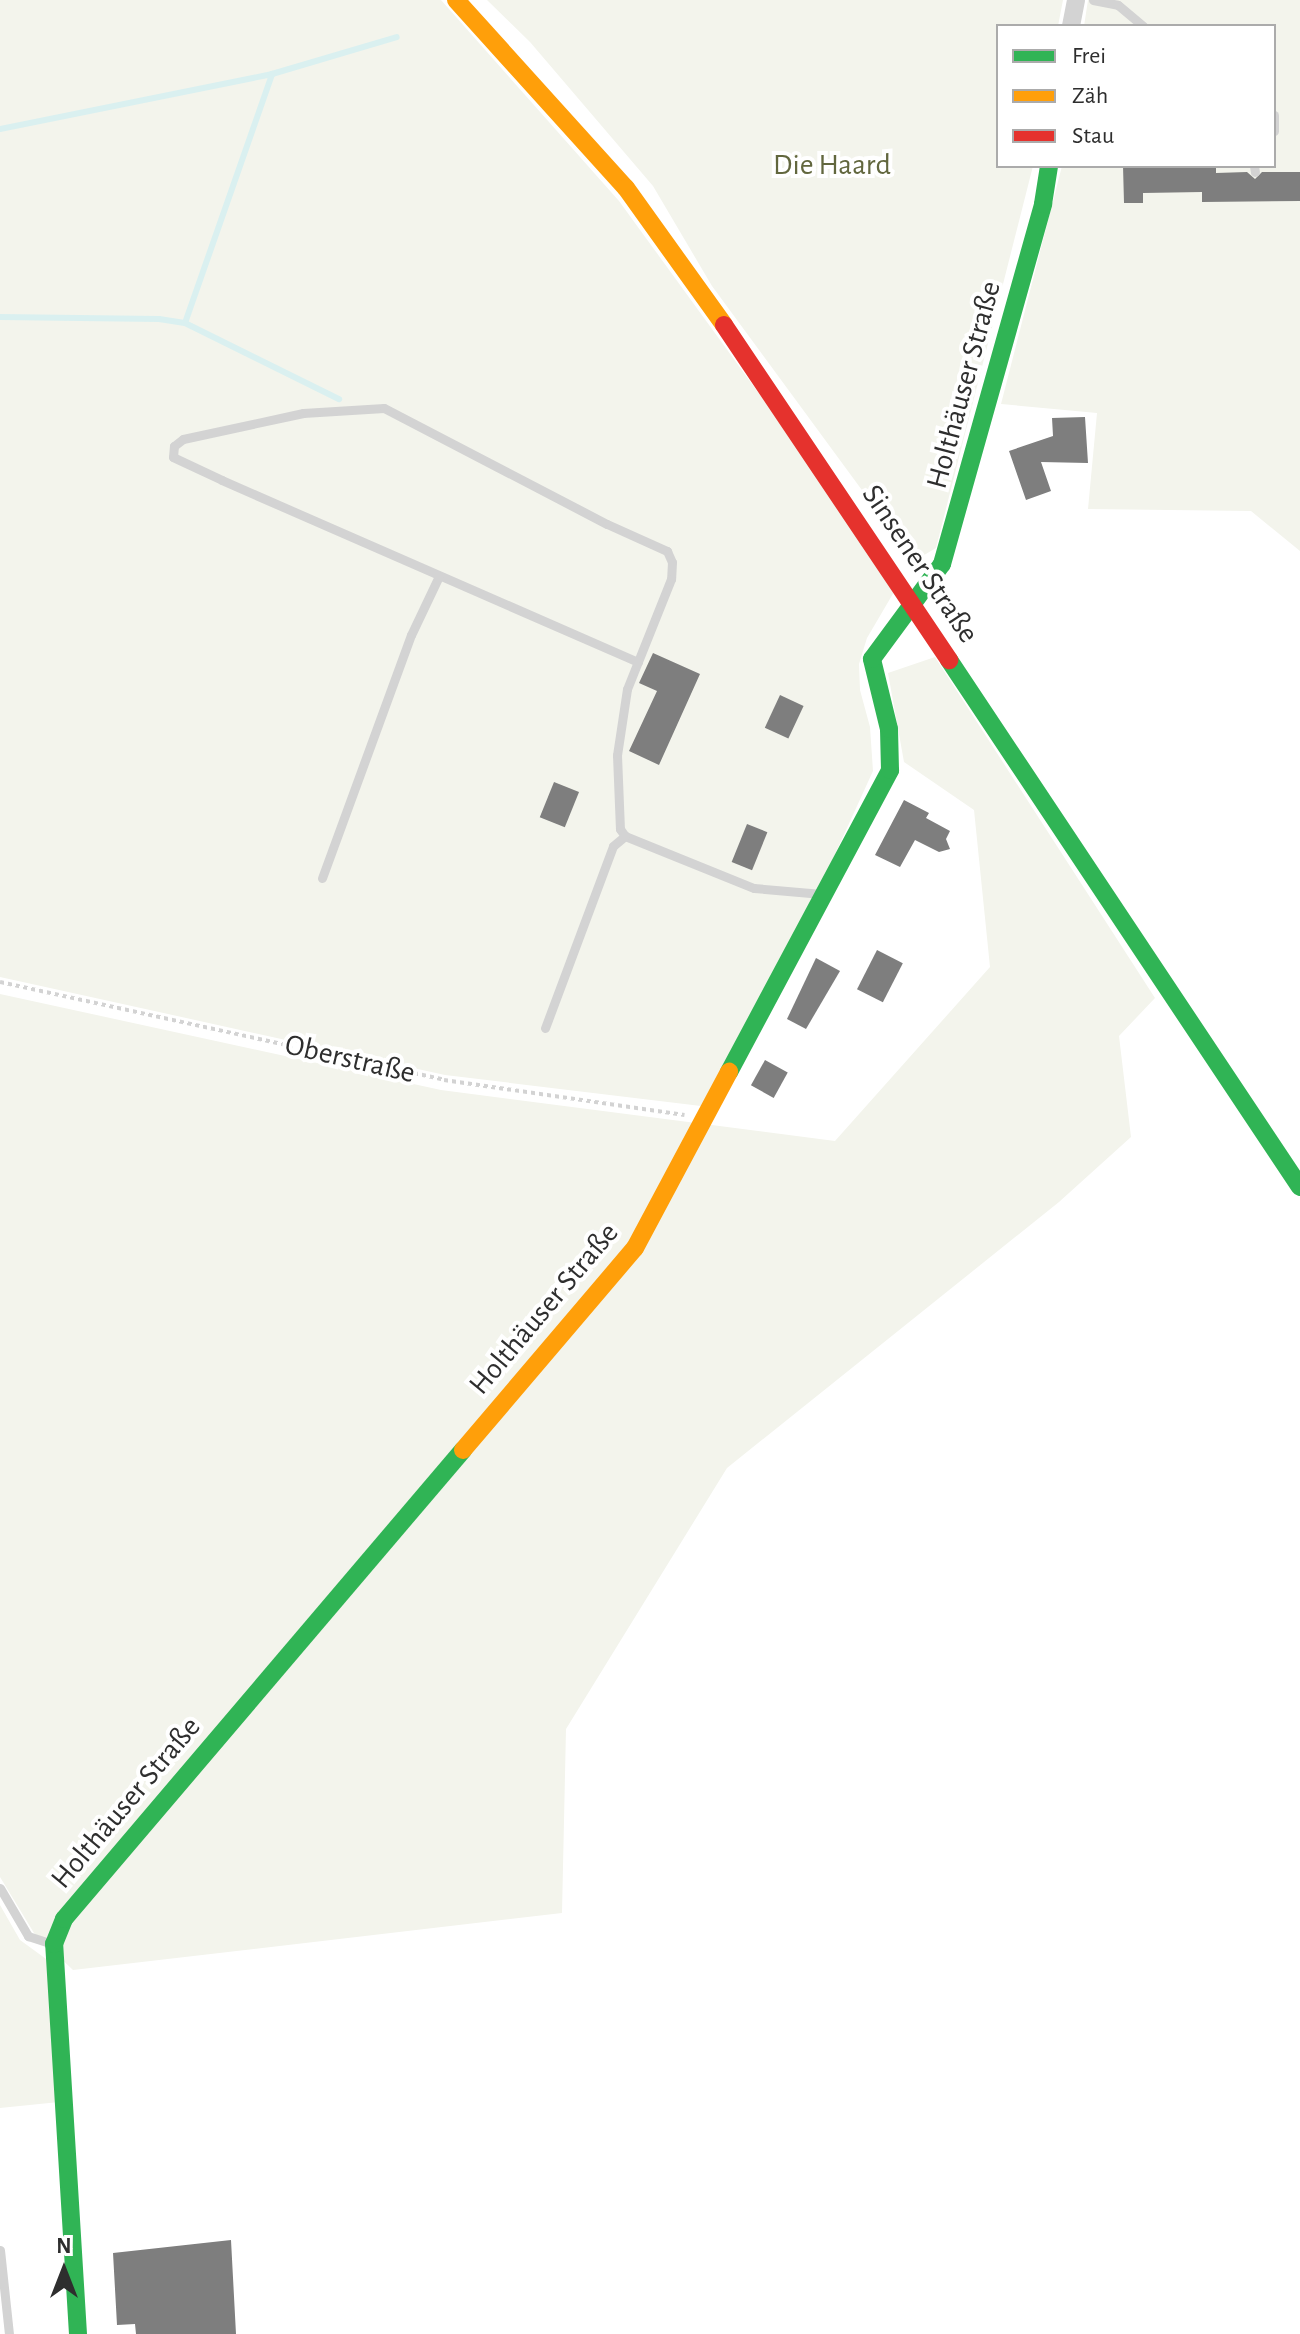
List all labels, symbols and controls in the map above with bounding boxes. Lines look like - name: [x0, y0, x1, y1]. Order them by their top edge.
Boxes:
- legend: [996, 24, 1276, 168]
- text: Frei: [1072, 44, 1106, 68]
- text: Zäh: [1072, 84, 1108, 108]
- text: Stau: [1072, 124, 1114, 148]
- park label: Die Haard: [773, 147, 891, 183]
- street label: Holthäuser Straße: [919, 277, 1009, 493]
- street label: Sinsener Straße: [854, 478, 986, 650]
- street label: Oberstraße: [281, 1027, 419, 1091]
- street label: Holthäuser Straße: [462, 1216, 626, 1402]
- street label: Holthäuser Straße: [44, 1710, 208, 1896]
- north arrow: [24, 2230, 104, 2310]
- text: N: [56, 2235, 72, 2257]

